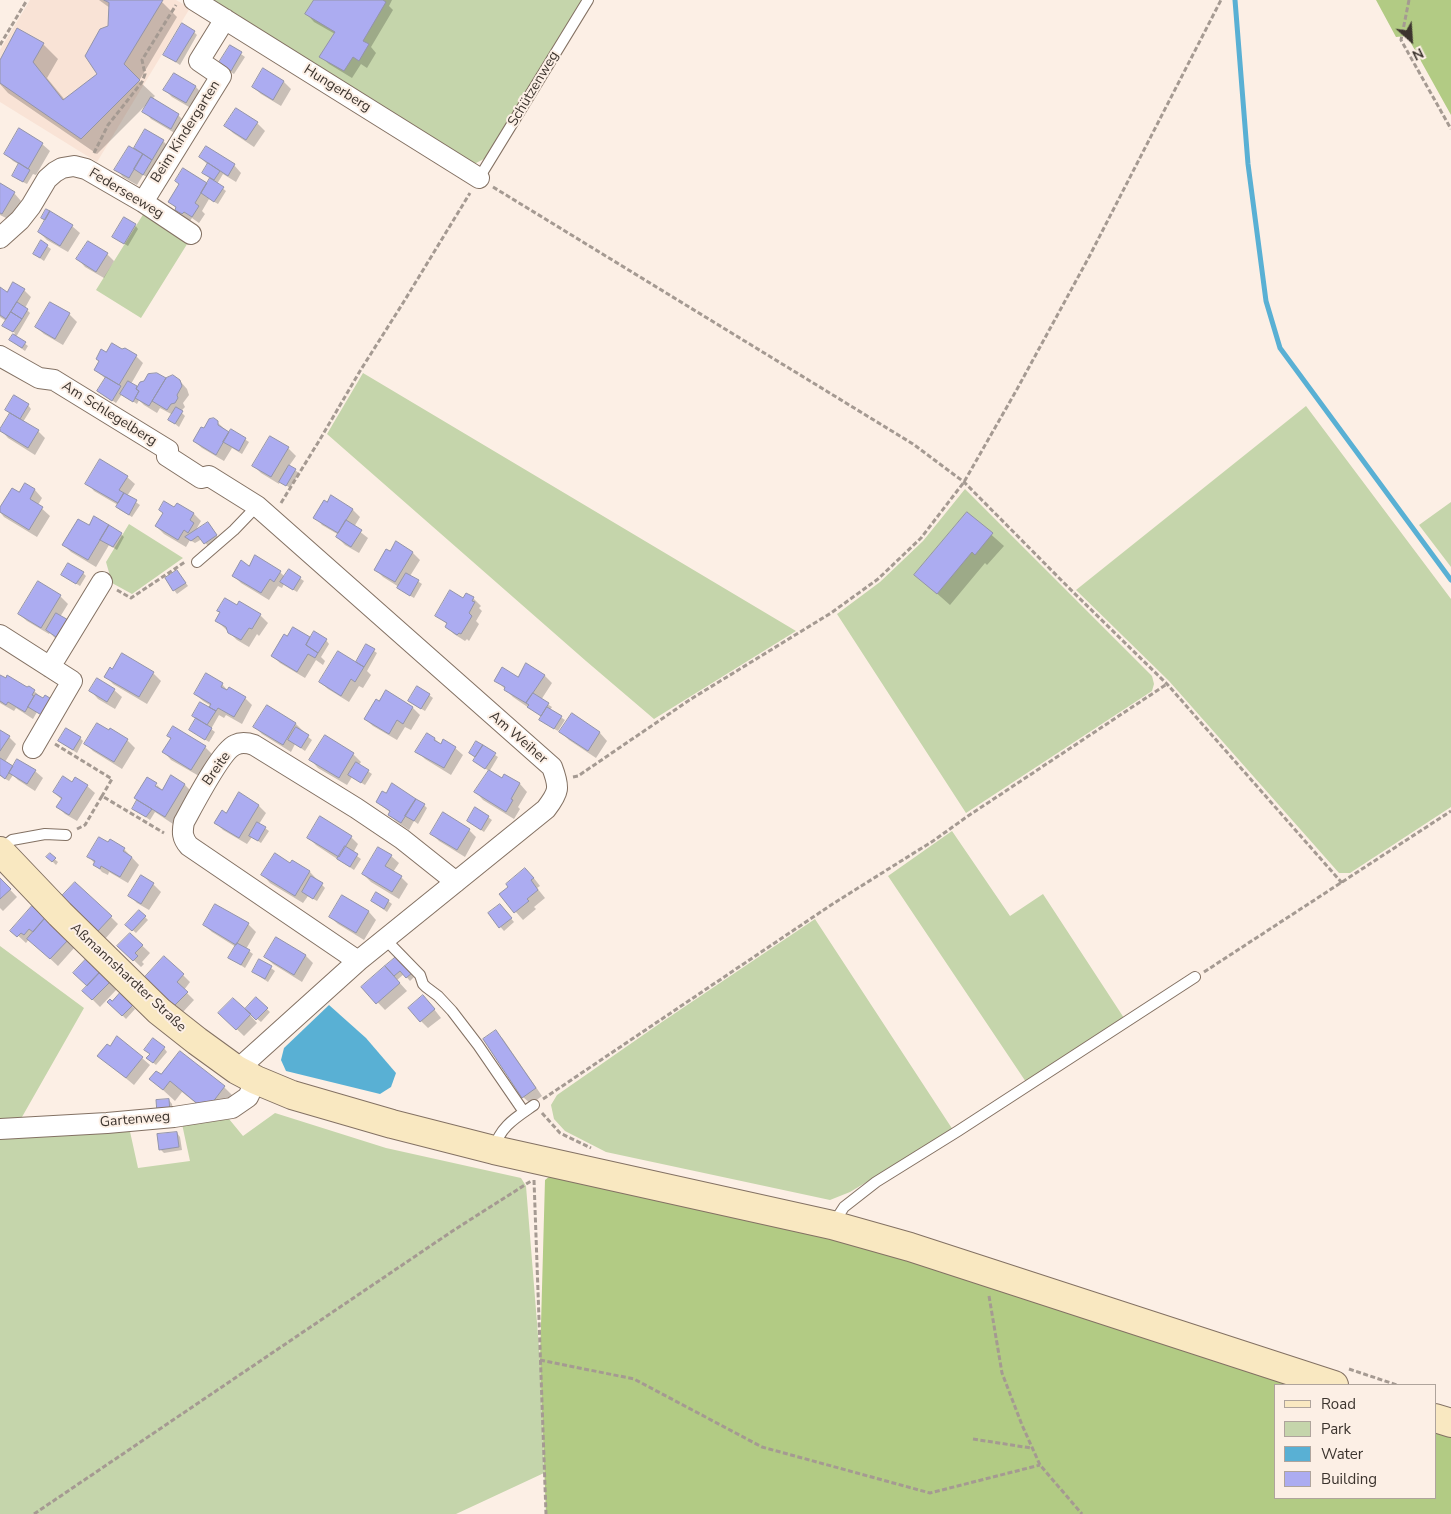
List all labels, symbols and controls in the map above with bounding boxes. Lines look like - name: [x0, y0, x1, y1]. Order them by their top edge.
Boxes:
- north arrow: [1386, 15, 1436, 65]
- text: N: [1409, 43, 1427, 65]
- street label: Schützenweg: [505, 48, 563, 130]
- street label: Hungerberg: [300, 62, 374, 116]
- street label: Beim Kindergarten: [148, 78, 224, 186]
- street label: Federseeweg: [86, 165, 166, 223]
- street label: Am Schlegelberg: [58, 378, 160, 450]
- street label: Am Weiher: [486, 708, 550, 768]
- street label: Breite: [199, 749, 235, 789]
- street label: Aßmannshardter Straße: [67, 920, 189, 1036]
- street label: Gartenweg: [99, 1109, 171, 1131]
- legend: [1274, 1384, 1436, 1499]
- text: Road: [1321, 1394, 1356, 1414]
- text: Park: [1321, 1419, 1351, 1439]
- text: Water: [1321, 1444, 1363, 1464]
- text: Building: [1321, 1469, 1377, 1489]

